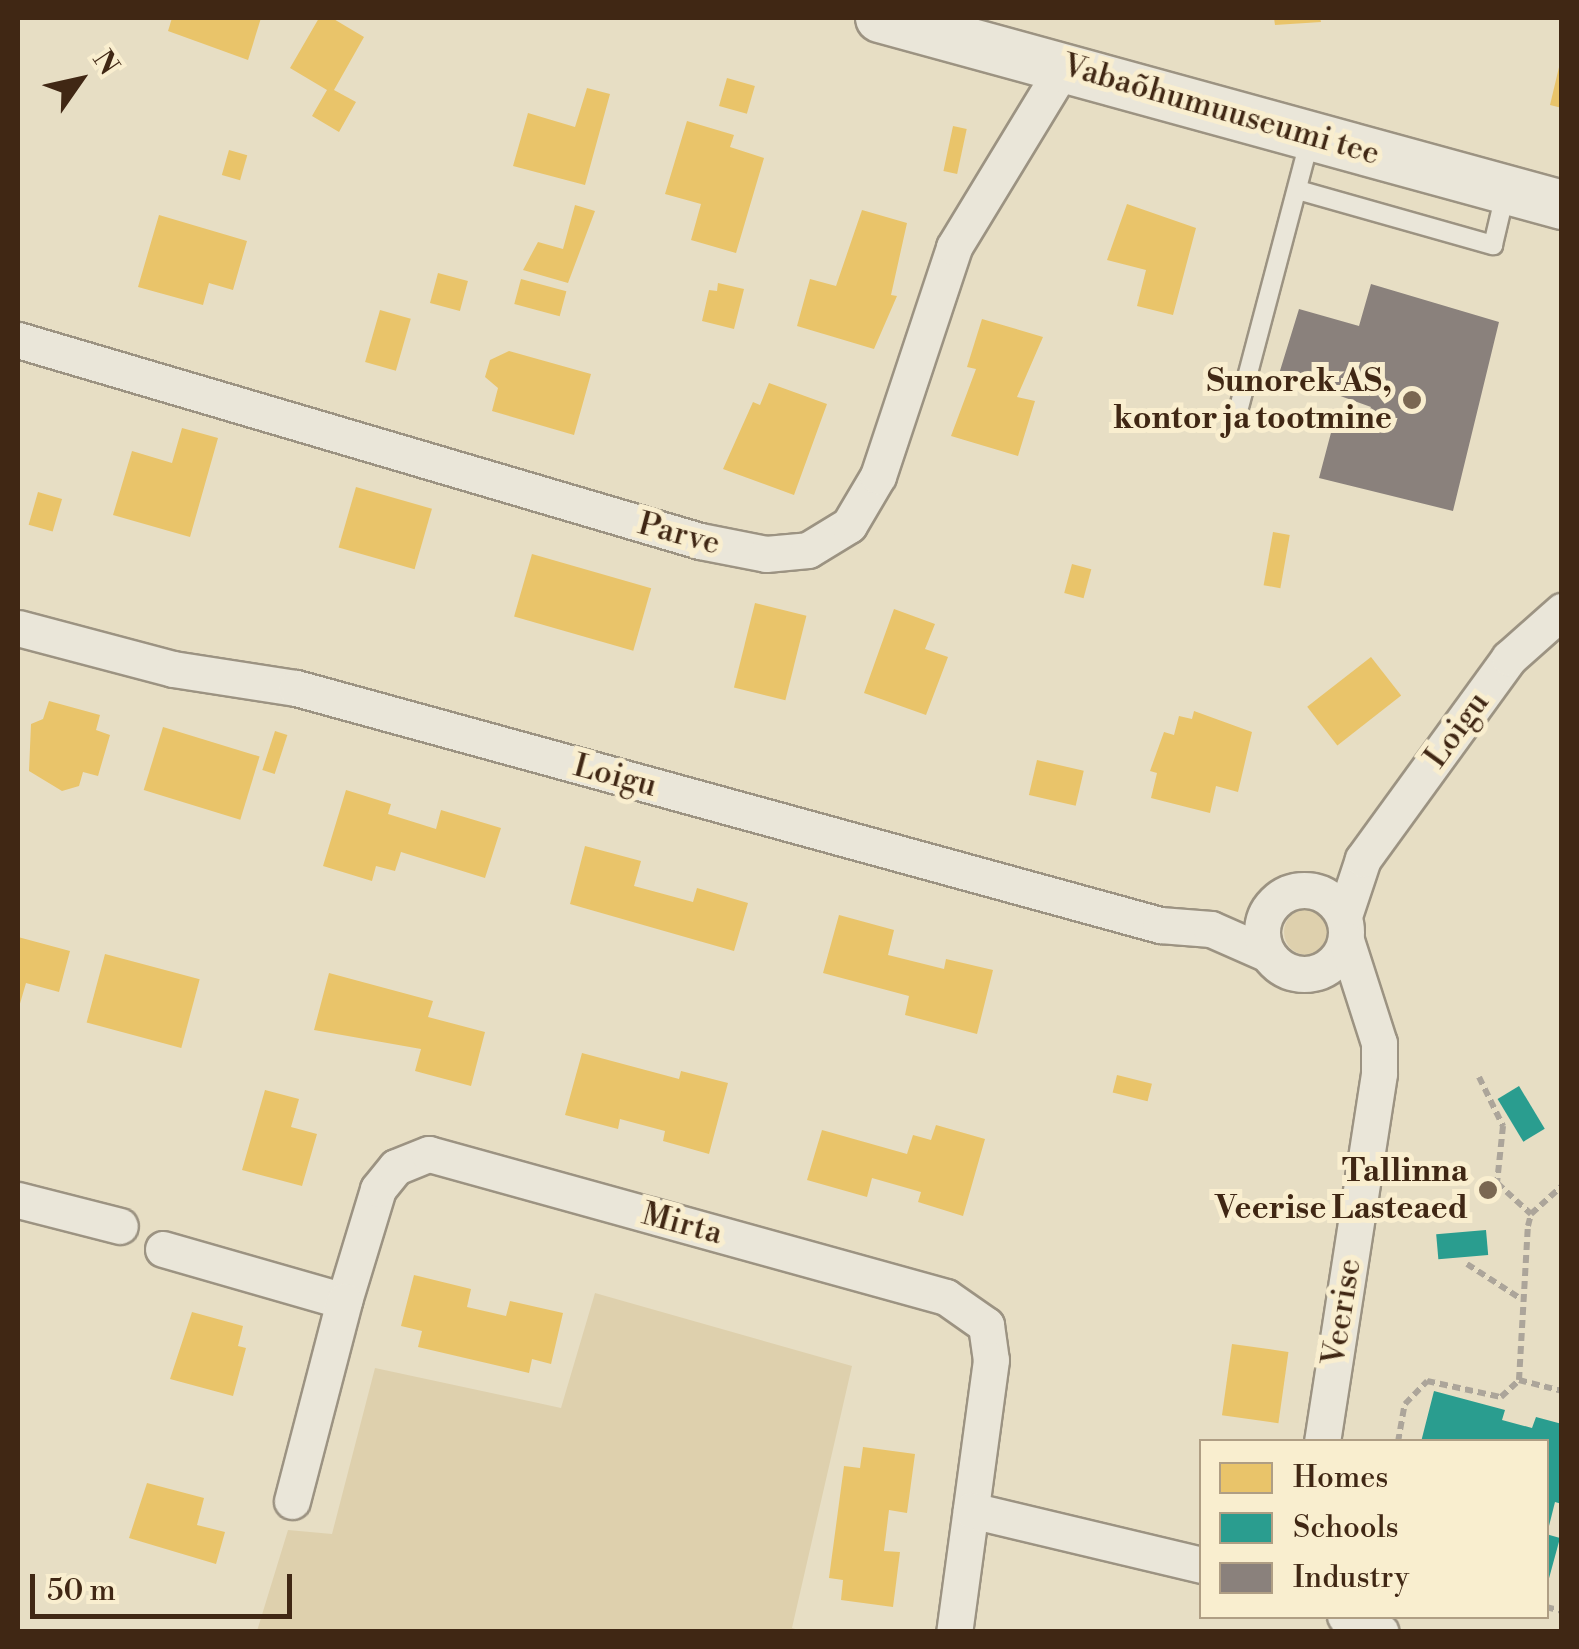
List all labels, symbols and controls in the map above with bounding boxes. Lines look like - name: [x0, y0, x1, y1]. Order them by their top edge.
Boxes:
- north arrow: [30, 30, 130, 130]
- text: N: [85, 44, 126, 82]
- street label: Vabaõhumuuseumi tee: [1058, 46, 1384, 174]
- place label: Sunorek AS, kontor ja tootmine: [1113, 363, 1392, 438]
- marker: Sunorek AS, kontor ja tootmine: [1401, 389, 1423, 411]
- street label: Parve: [634, 505, 724, 563]
- street label: Loigu: [1417, 685, 1497, 775]
- street label: Loigu: [569, 747, 661, 805]
- place label: Tallinna Veerise Lasteaed: [1215, 1153, 1468, 1228]
- marker: Tallinna Veerise Lasteaed: [1477, 1179, 1499, 1201]
- street label: Mirta: [638, 1195, 726, 1253]
- street label: Veerise: [1315, 1256, 1369, 1368]
- legend: [1199, 1439, 1549, 1619]
- text: Homes: [1293, 1459, 1388, 1497]
- text: Schools: [1293, 1509, 1399, 1547]
- scale bar: [35, 1554, 298, 1616]
- text: Industry: [1293, 1559, 1409, 1597]
- text: 50 m: [47, 1572, 116, 1610]

